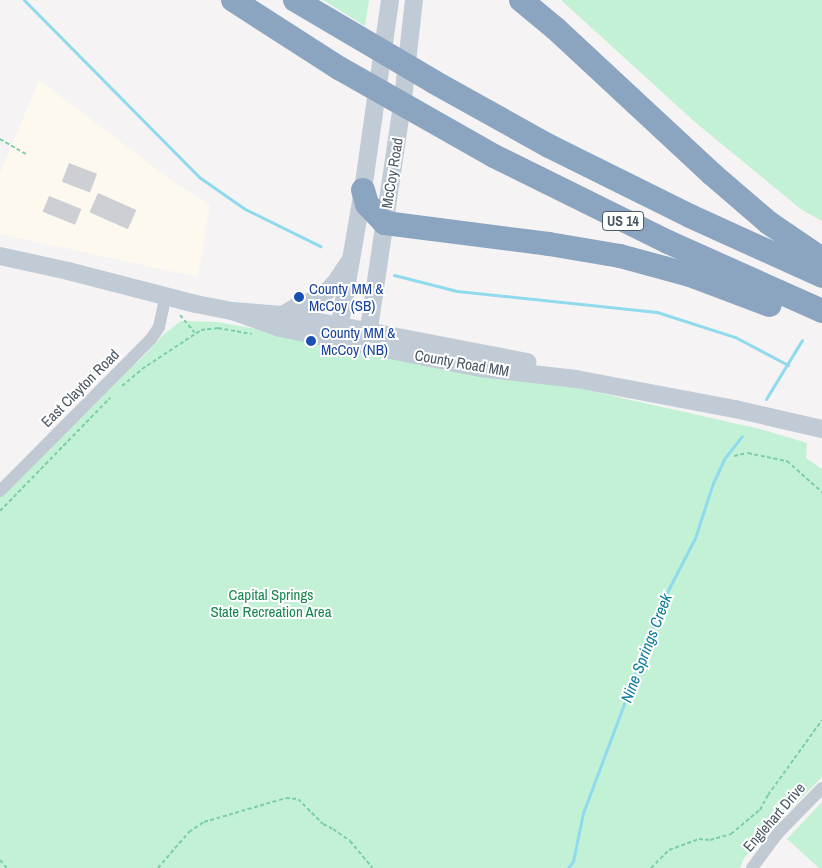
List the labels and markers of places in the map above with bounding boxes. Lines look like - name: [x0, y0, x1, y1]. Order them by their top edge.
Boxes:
- place label: County MM & McCoy (SB): [309, 279, 384, 314]
- marker: County MM & McCoy (SB): [293, 291, 305, 303]
- place label: County MM & McCoy (NB): [321, 323, 396, 358]
- marker: County MM & McCoy (NB): [305, 335, 317, 347]

